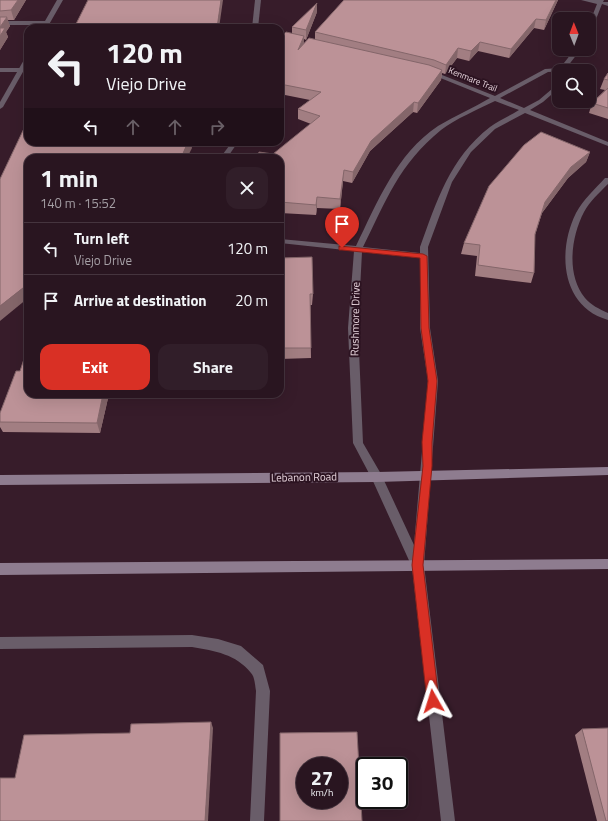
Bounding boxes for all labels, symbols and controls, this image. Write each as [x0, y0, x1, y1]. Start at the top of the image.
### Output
north arrow [552, 12, 596, 56]
map controls [552, 12, 596, 108]
text: 120 m [106, 31, 183, 74]
icon: left [40, 40, 92, 92]
street label: Kenmare Trail [447, 63, 499, 95]
button: search [552, 64, 596, 108]
text: Viejo Drive [106, 70, 186, 97]
icon: left [80, 116, 102, 138]
icon: ahead [122, 116, 144, 138]
icon: ahead [164, 116, 186, 138]
icon: right [206, 116, 228, 138]
text: 1 min [40, 160, 98, 196]
button: close [226, 167, 268, 209]
text: 140 m · 15:52 [40, 193, 116, 213]
pin [325, 207, 359, 248]
icon: arrive [331, 213, 353, 235]
text: Turn left [74, 227, 129, 250]
text: 120 m [227, 237, 268, 260]
icon: left [40, 238, 62, 260]
text: Viejo Drive [74, 250, 132, 270]
street label: Rushmore Drive [346, 281, 364, 356]
text: Arrive at destination [74, 289, 207, 312]
text: 20 m [235, 289, 268, 312]
icon: arrive [40, 290, 62, 312]
button: Exit [40, 344, 150, 390]
button: Share [158, 344, 268, 390]
street label: Lebanon Road [271, 468, 337, 486]
position arrow [412, 680, 454, 722]
speed limit sign: 30 [356, 757, 408, 809]
text: 27 [311, 762, 333, 793]
text: km/h [311, 785, 333, 800]

